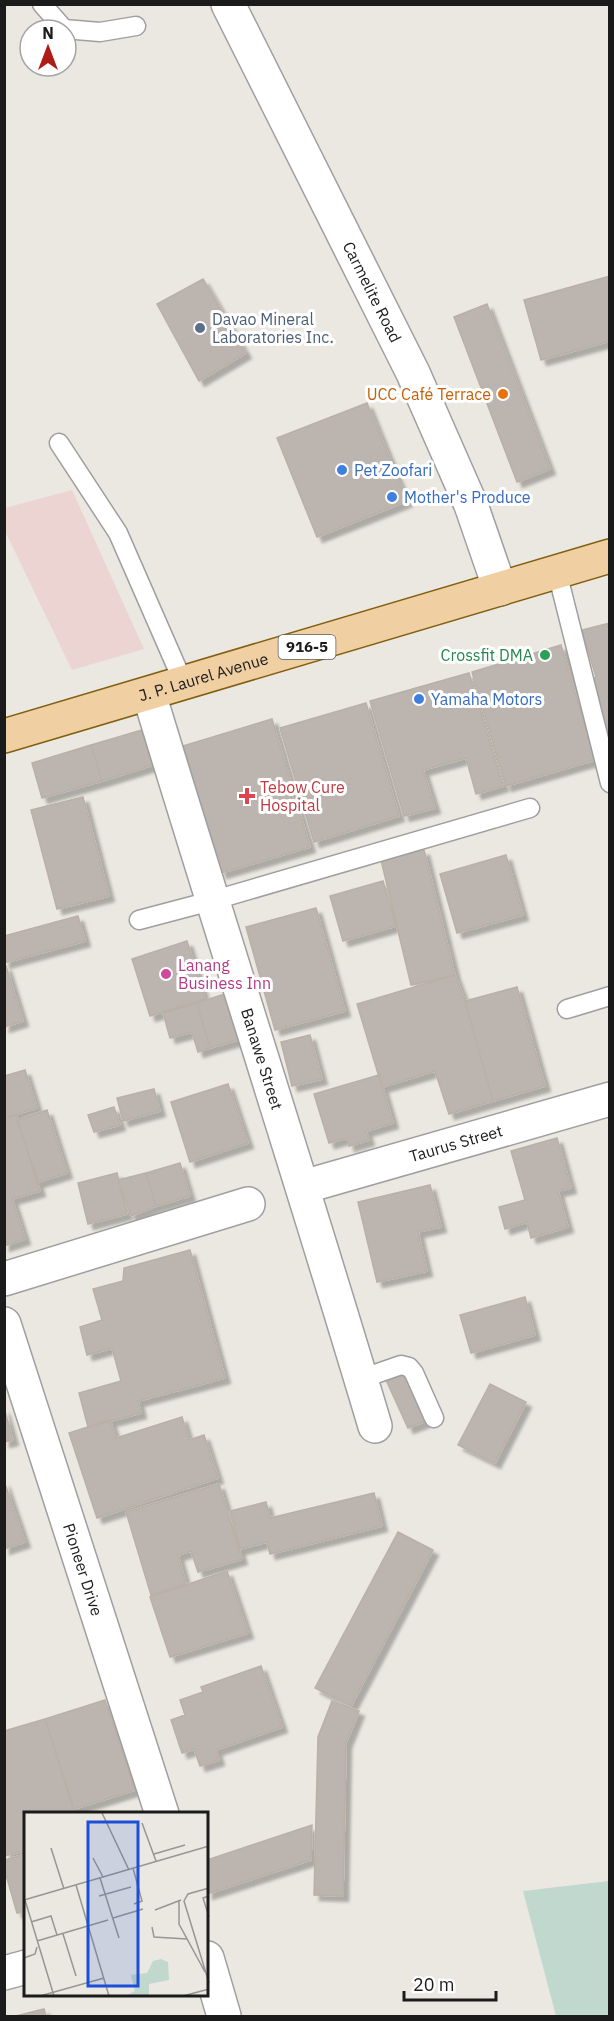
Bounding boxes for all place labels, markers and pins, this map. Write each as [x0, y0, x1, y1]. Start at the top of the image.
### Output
place label: Davao Mineral Laboratories Inc. [212, 309, 334, 347]
marker: Davao Mineral Laboratories Inc. [193, 321, 207, 335]
place label: UCC Café Terrace [367, 384, 491, 404]
marker: UCC Café Terrace [496, 387, 510, 401]
place label: Pet Zoofari [354, 460, 432, 480]
marker: Pet Zoofari [335, 463, 349, 477]
place label: Mother's Produce [404, 487, 531, 507]
marker: Mother's Produce [385, 490, 399, 504]
place label: Crossfit DMA [440, 645, 533, 665]
marker: Crossfit DMA [538, 648, 552, 662]
place label: Yamaha Motors [431, 689, 542, 709]
marker: Yamaha Motors [412, 692, 426, 706]
place label: Tebow Cure Hospital [260, 777, 345, 815]
marker: Tebow Cure Hospital [238, 787, 256, 805]
place label: Lanang Business Inn [178, 955, 271, 993]
marker: Lanang Business Inn [159, 967, 173, 981]

